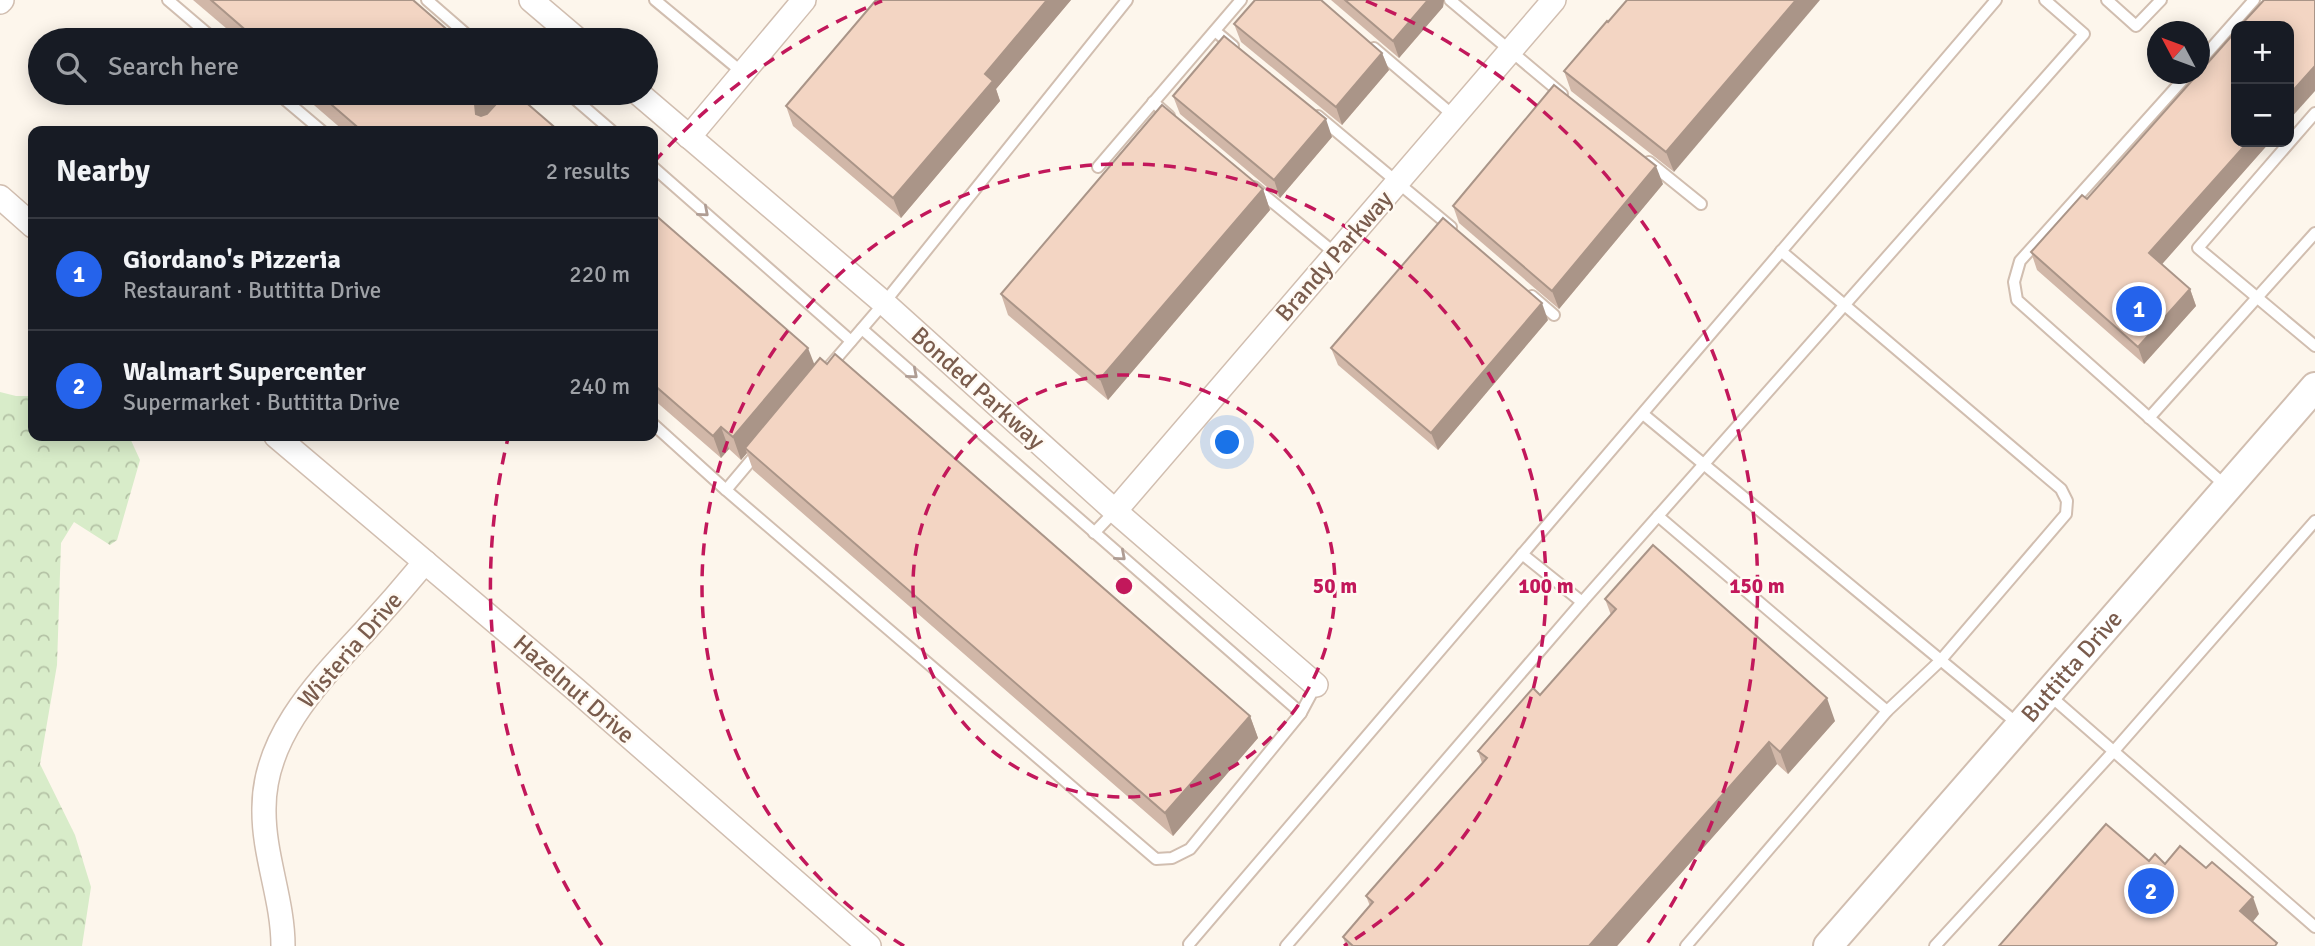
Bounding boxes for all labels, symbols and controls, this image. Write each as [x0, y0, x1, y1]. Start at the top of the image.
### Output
north arrow [2147, 21, 2210, 84]
map controls [2231, 21, 2294, 147]
button: + [2231, 21, 2294, 84]
search box [28, 28, 658, 105]
icon: search [52, 48, 90, 86]
text: Search here [108, 51, 239, 83]
button: − [2231, 84, 2294, 147]
text: Nearby [56, 153, 150, 190]
text: 2 results [546, 157, 630, 186]
street label: Brandy Parkway [1269, 184, 1399, 328]
one-way arrow [696, 204, 709, 216]
text: Giordano's Pizzeria [123, 244, 341, 276]
text: 1 [73, 260, 85, 289]
text: 220 m [569, 260, 630, 289]
text: Restaurant · Buttitta Drive [123, 276, 381, 305]
pin: 1 [2116, 283, 2162, 335]
street label: Bonded Parkway [905, 320, 1051, 456]
text: Walmart Supercenter [123, 356, 366, 388]
one-way arrow [905, 366, 918, 378]
text: 2 [73, 372, 85, 401]
text: 240 m [569, 372, 630, 401]
text: Supermarket · Buttitta Drive [123, 388, 400, 417]
your location [1210, 425, 1244, 459]
one-way arrow [1113, 548, 1126, 560]
text: 50 m [1313, 573, 1357, 599]
text: 100 m [1518, 573, 1574, 599]
text: 150 m [1729, 573, 1785, 599]
centre of rings [1112, 574, 1136, 598]
street label: Wisteria Drive [291, 586, 409, 714]
street label: Buttitta Drive [2015, 604, 2129, 729]
street label: Hazelnut Drive [507, 628, 641, 750]
pin: 2 [2128, 865, 2174, 917]

